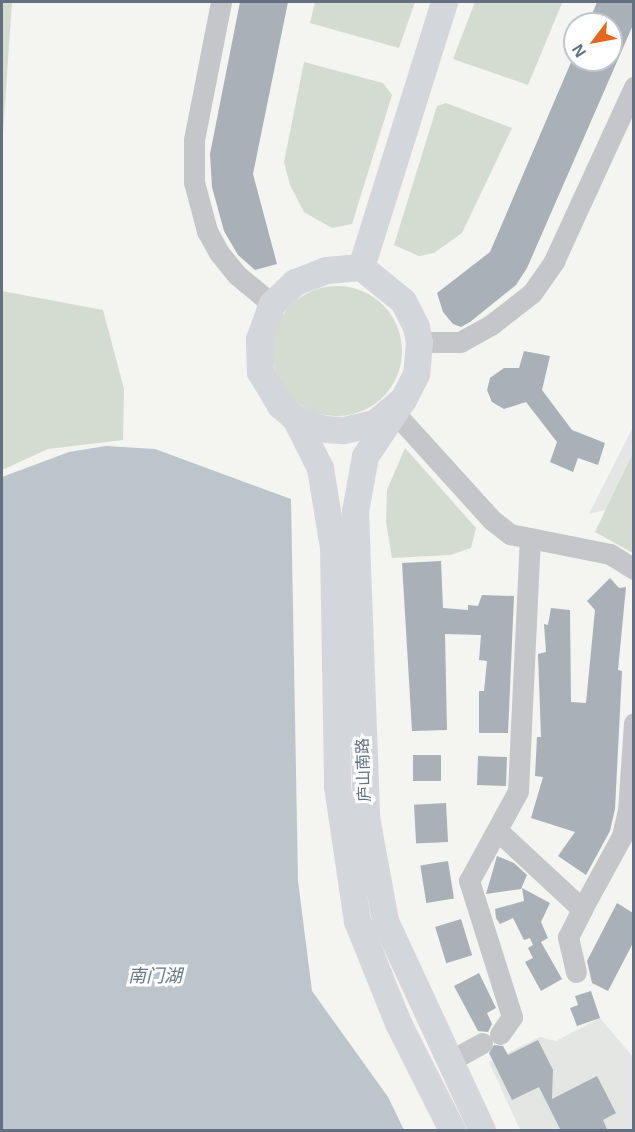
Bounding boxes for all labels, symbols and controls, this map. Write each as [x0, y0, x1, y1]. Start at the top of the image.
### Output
north arrow [563, 12, 623, 72]
text: N [569, 41, 589, 60]
street label: 庐山南路 [353, 738, 375, 802]
water label: 南门湖 [128, 965, 182, 987]

